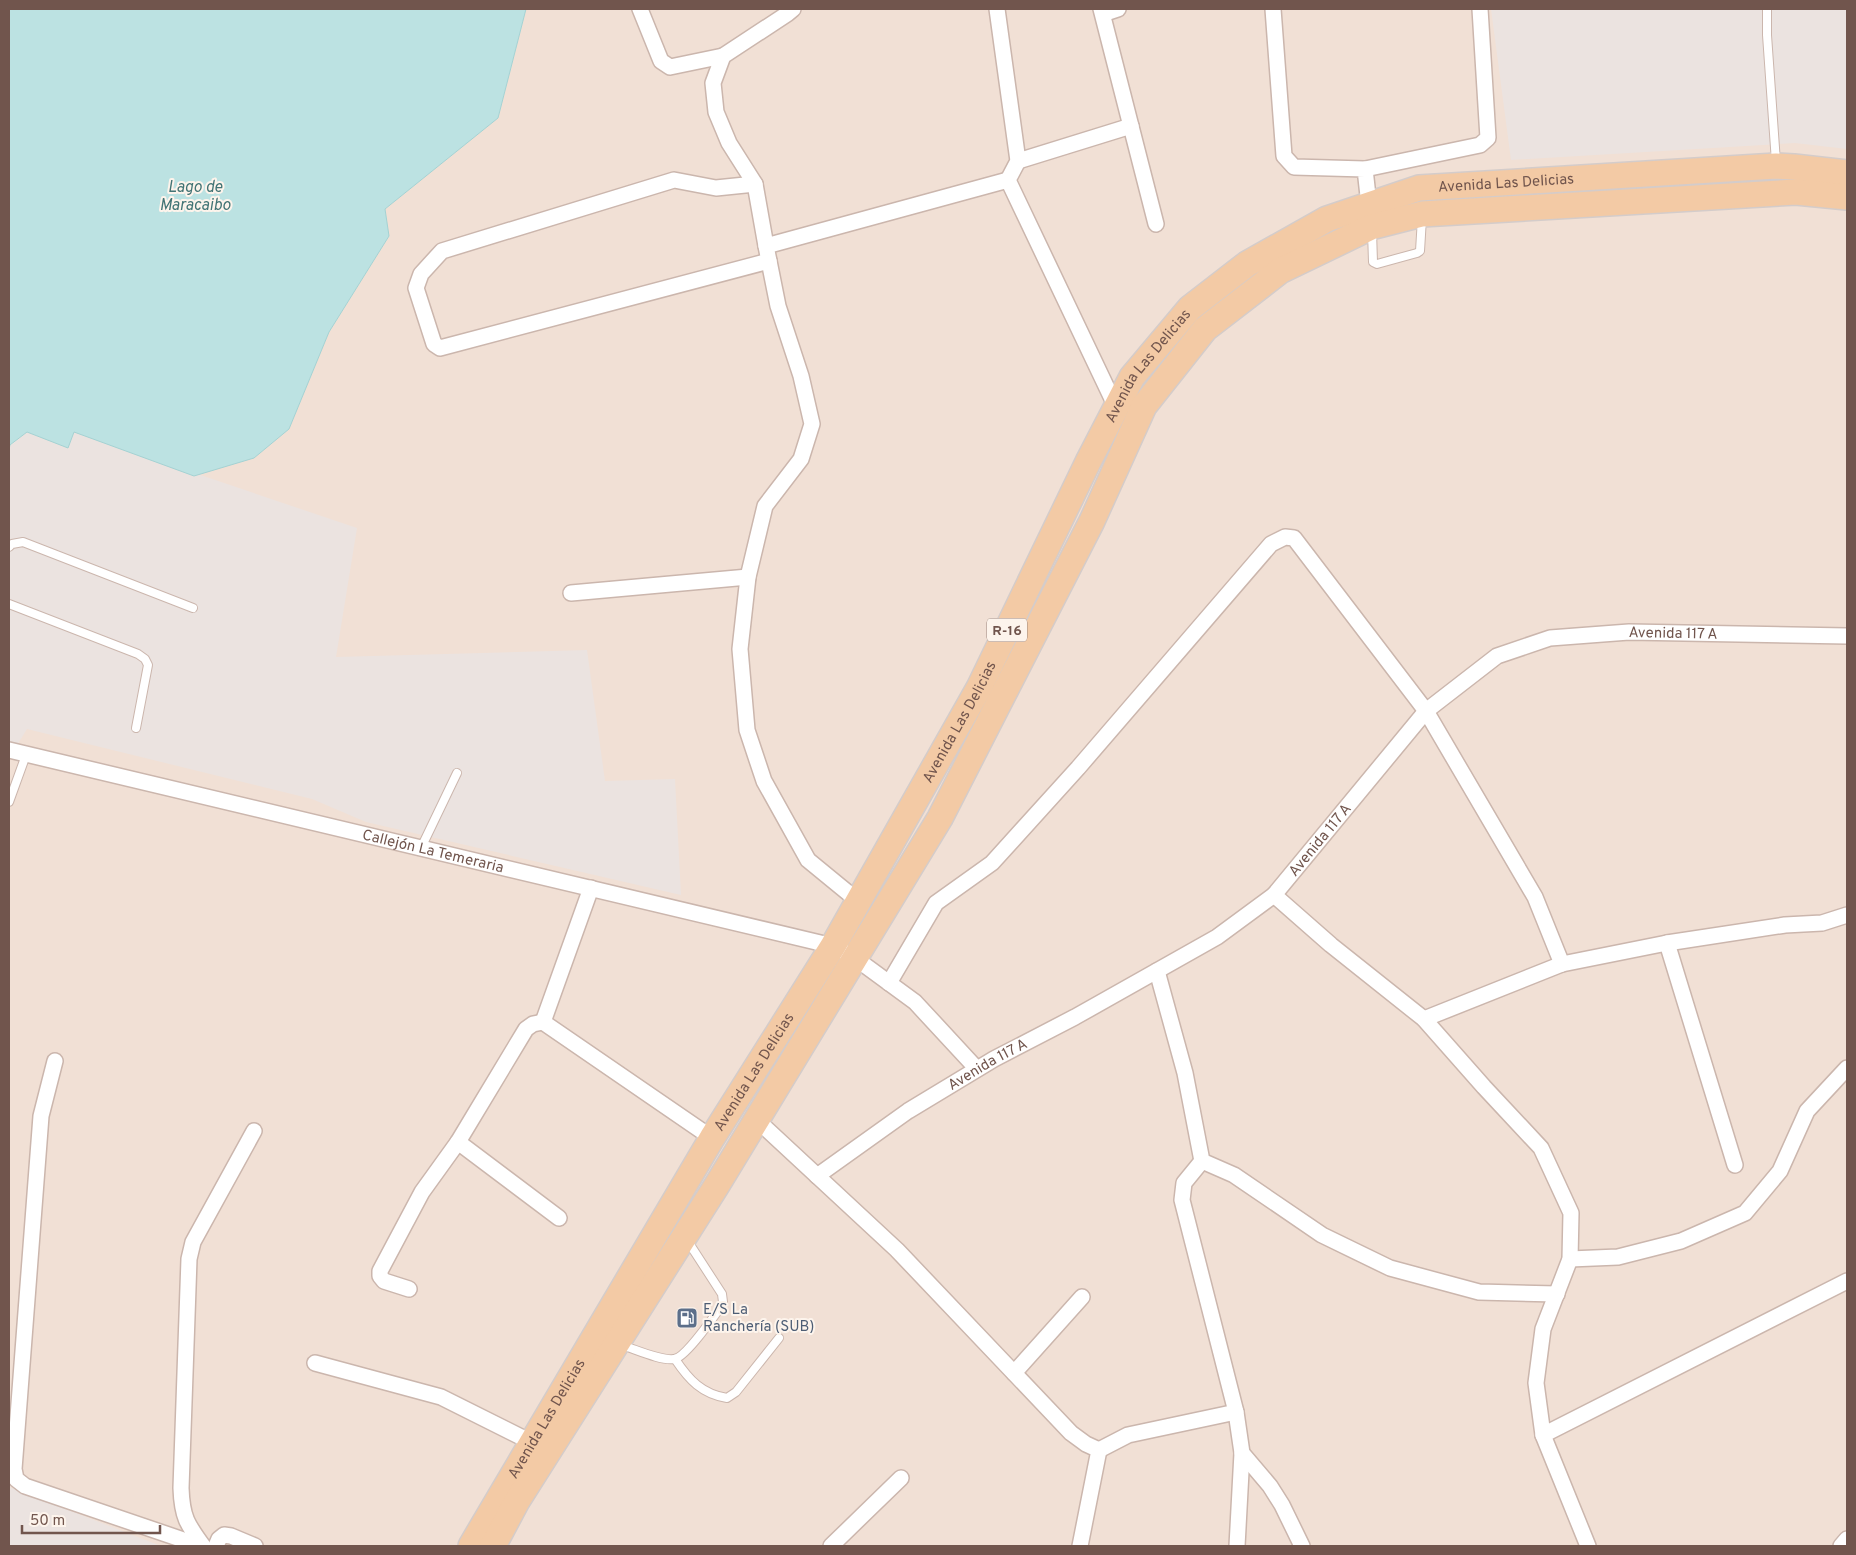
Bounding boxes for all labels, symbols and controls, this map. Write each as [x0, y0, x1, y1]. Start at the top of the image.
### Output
street label: Avenida Las Delicias [1437, 170, 1575, 198]
water label: Lago de Maracaibo [159, 178, 231, 216]
street label: Avenida Las Delicias [1102, 306, 1196, 427]
road number: R-16 [987, 618, 1027, 642]
street label: Avenida 117 A [1628, 624, 1718, 645]
street label: Avenida Las Delicias [919, 658, 1001, 787]
street label: Avenida 117 A [1285, 800, 1356, 881]
street label: Callejón La Temeraria [360, 826, 505, 878]
street label: Avenida Las Delicias [711, 1010, 799, 1135]
street label: Avenida 117 A [945, 1035, 1031, 1096]
place label: E/S La Ranchería (SUB) [703, 1301, 814, 1337]
fuel station icon: E/S La Ranchería (SUB) [675, 1306, 699, 1330]
street label: Avenida Las Delicias [505, 1356, 590, 1483]
scale bar [22, 1502, 160, 1534]
text: 50 m [30, 1512, 65, 1531]

